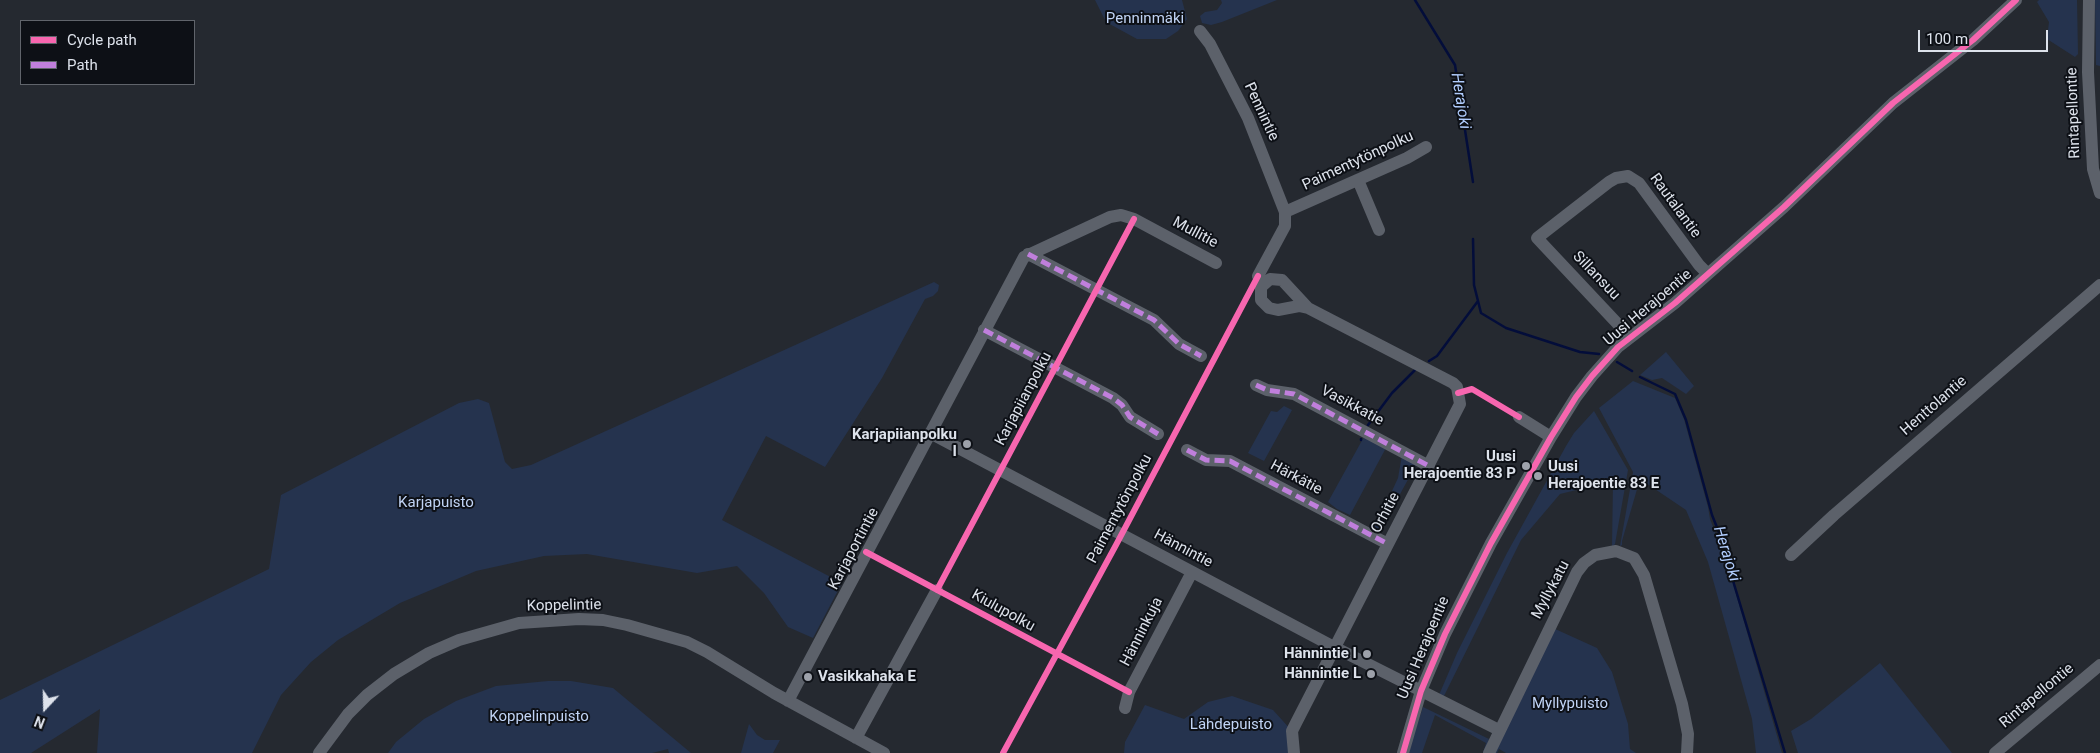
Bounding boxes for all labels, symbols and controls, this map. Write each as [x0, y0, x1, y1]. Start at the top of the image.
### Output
park label: Penninmäki [1106, 10, 1184, 28]
legend [20, 20, 195, 85]
scale bar [1920, 20, 2050, 52]
text: 100 m [1926, 30, 1968, 48]
text: Cycle path [67, 31, 137, 49]
text: Path [67, 56, 98, 74]
street label: Rintapellontie [2063, 67, 2085, 159]
water label: Herajoki [1446, 71, 1474, 131]
street label: Pennintie [1240, 80, 1282, 144]
street label: Paimentytönpolku [1300, 127, 1416, 195]
street label: Rautalantie [1646, 170, 1704, 242]
street label: Mullitie [1169, 214, 1221, 252]
street label: Sillansuu [1568, 248, 1624, 304]
street label: Uusi Herajoentie [1600, 266, 1696, 350]
street label: Karjapiianpolku [992, 349, 1056, 449]
street label: Henttolantie [1897, 372, 1971, 440]
street label: Vasikkatie [1317, 382, 1387, 430]
place label: Karjapiianpolku I [852, 426, 957, 461]
marker: Karjapiianpolku I [961, 438, 973, 450]
place label: Uusi Herajoentie 83 P [1404, 448, 1516, 483]
street label: Paimentytönpolku [1084, 451, 1156, 567]
street label: Härkätie [1267, 457, 1325, 499]
place label: Uusi Herajoentie 83 E [1548, 458, 1659, 493]
marker: Uusi Herajoentie 83 P [1520, 460, 1532, 472]
marker: Uusi Herajoentie 83 E [1532, 470, 1544, 482]
street label: Orhitie [1368, 489, 1404, 537]
park label: Karjapuisto [398, 494, 474, 512]
street label: Karjaportintie [825, 505, 883, 593]
water label: Herajoki [1709, 524, 1743, 584]
street label: Hännintie [1151, 526, 1215, 572]
street label: Myllykatu [1528, 558, 1574, 622]
street label: Kiulupolku [968, 586, 1038, 636]
street label: Uusi Herajoentie [1394, 594, 1454, 702]
street label: Hänninkuja [1117, 595, 1167, 669]
street label: Koppelintie [527, 596, 601, 616]
place label: Hännintie I [1284, 645, 1357, 663]
marker: Hännintie I [1361, 648, 1373, 660]
street label: Rintapellontie [1996, 660, 2078, 732]
place label: Hännintie L [1284, 665, 1361, 683]
place label: Vasikkahaka E [818, 668, 916, 686]
marker: Hännintie L [1365, 668, 1377, 680]
marker: Vasikkahaka E [802, 671, 814, 683]
north arrow [20, 683, 70, 733]
park label: Myllypuisto [1532, 695, 1608, 713]
park label: Koppelinpuisto [489, 708, 589, 726]
text: N [32, 713, 47, 731]
park label: Lähdepuisto [1190, 716, 1272, 734]

